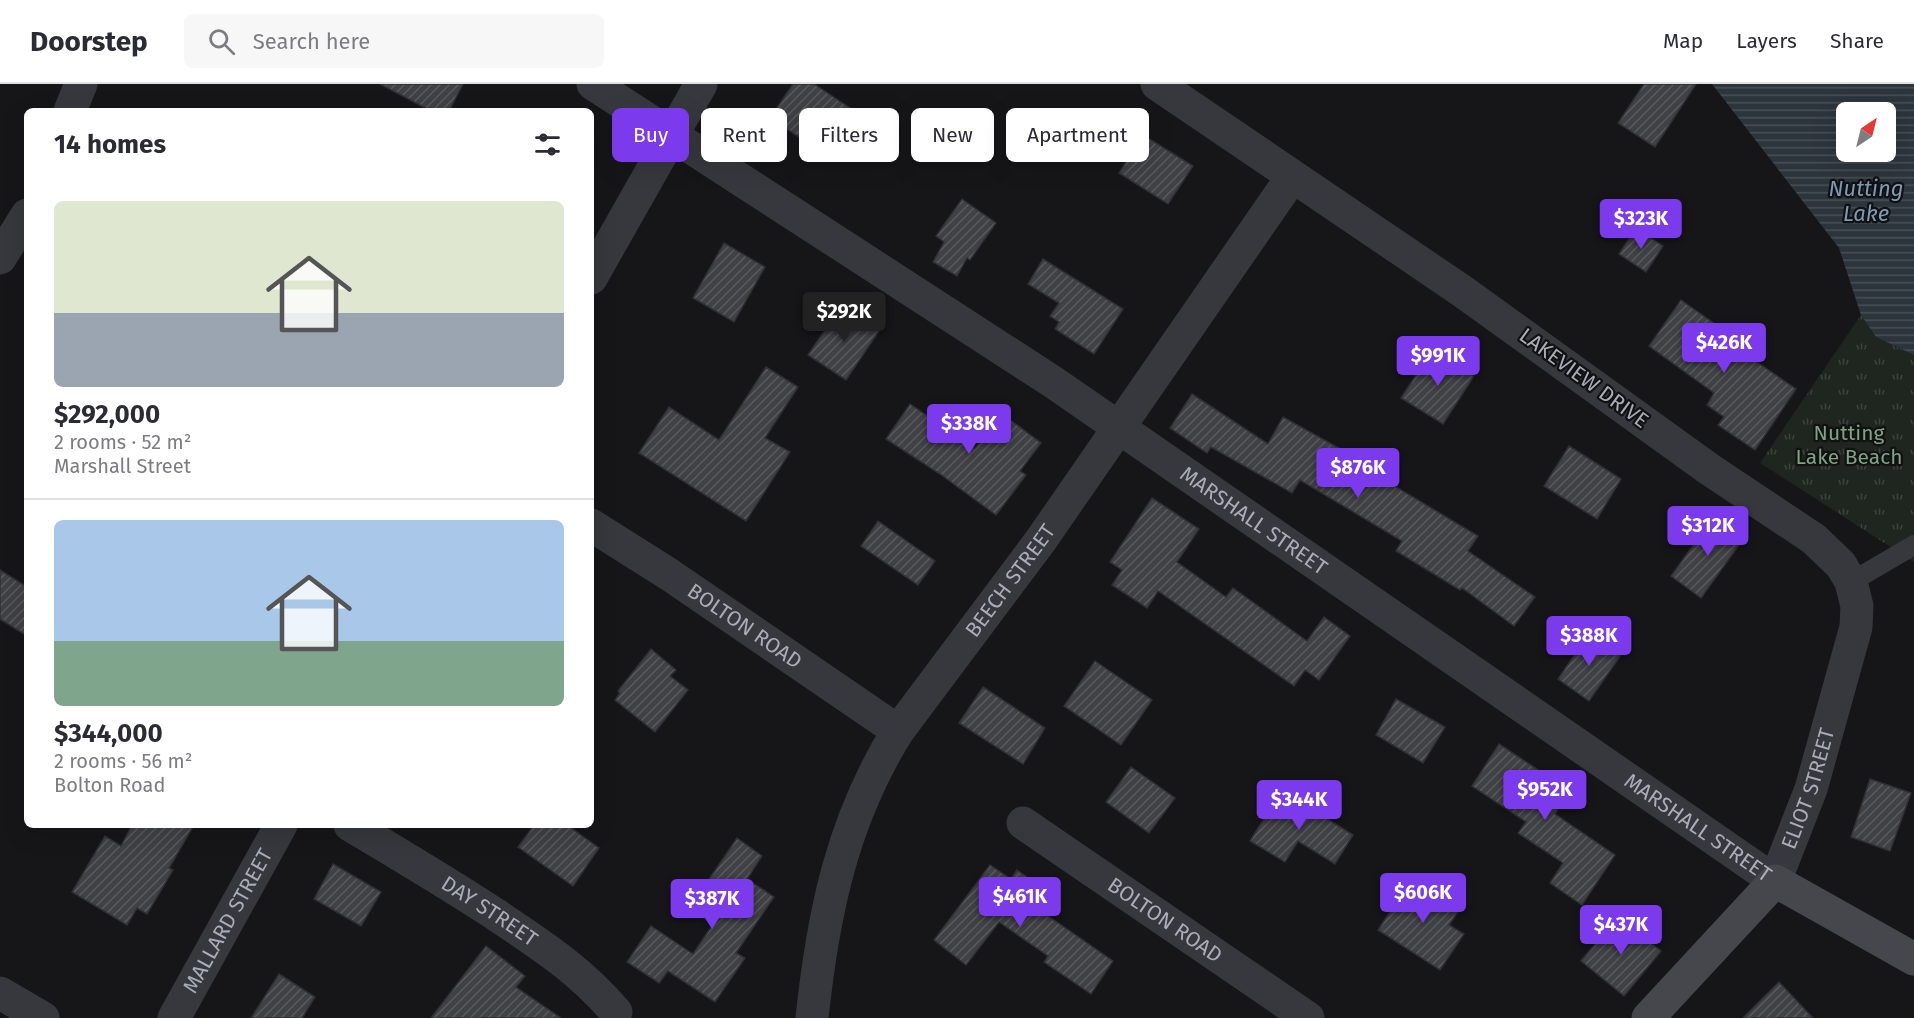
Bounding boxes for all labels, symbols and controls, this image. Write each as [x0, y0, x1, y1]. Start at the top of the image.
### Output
search box [184, 14, 604, 68]
text: Doorstep [30, 25, 148, 58]
icon: search [205, 25, 238, 58]
text: Search here [253, 28, 370, 55]
text: Map [1663, 28, 1703, 54]
text: Layers [1736, 28, 1797, 54]
text: Share [1830, 28, 1884, 54]
north arrow [1836, 102, 1896, 162]
map controls [1836, 102, 1896, 162]
chip: Buy [612, 108, 689, 162]
chip: Rent [701, 108, 787, 162]
chip: Filters [799, 108, 899, 162]
chip: New [911, 108, 994, 162]
chip: Apartment [1006, 108, 1149, 162]
icon: filters [531, 128, 564, 161]
text: 14 homes [54, 129, 166, 160]
water label: Nutting Lake [1829, 175, 1903, 227]
pin: $323K [1599, 199, 1683, 250]
text: $323K [1614, 206, 1668, 230]
icon: home [255, 240, 363, 348]
pin: $292K [802, 292, 886, 343]
text: $292K [817, 299, 871, 323]
street label: LAKEVIEW DRIVE [1514, 322, 1654, 434]
pin: $426K [1682, 323, 1766, 374]
text: $426K [1696, 330, 1752, 354]
pin: $991K [1396, 336, 1480, 387]
text: $991K [1411, 343, 1465, 367]
text: $292,000 [54, 399, 160, 430]
pin: $338K [927, 404, 1011, 455]
text: $338K [941, 411, 997, 435]
park label: Nutting Lake Beach [1795, 420, 1903, 470]
text: 2 rooms · 52 m² [54, 430, 192, 454]
pin: $876K [1316, 448, 1400, 499]
text: Marshall Street [54, 454, 191, 478]
text: $876K [1330, 455, 1386, 479]
street label: MARSHALL STREET [1175, 461, 1332, 581]
pin: $312K [1666, 506, 1750, 557]
text: $312K [1681, 513, 1735, 537]
street label: BEECH STREET [960, 519, 1061, 642]
icon: home [255, 559, 363, 667]
street label: BOLTON ROAD [682, 578, 807, 674]
pin: $388K [1547, 616, 1631, 667]
text: $388K [1560, 623, 1618, 647]
text: $344,000 [54, 718, 163, 749]
street label: ELIOT STREET [1776, 725, 1840, 853]
text: 2 rooms · 56 m² [54, 749, 193, 773]
street label: MARSHALL STREET [1619, 768, 1777, 888]
pin: $952K [1503, 770, 1587, 821]
text: Bolton Road [54, 773, 165, 797]
text: $952K [1517, 777, 1573, 801]
pin: $344K [1257, 780, 1341, 831]
text: $344K [1271, 787, 1327, 811]
street label: MALLARD STREET [177, 844, 278, 998]
street label: DAY STREET [437, 870, 543, 952]
street label: BOLTON ROAD [1103, 872, 1227, 968]
pin: $606K [1381, 873, 1465, 924]
pin: $461K [978, 877, 1062, 928]
pin: $387K [670, 879, 754, 930]
text: $606K [1394, 880, 1452, 904]
text: $461K [993, 884, 1047, 908]
text: $387K [685, 886, 739, 910]
pin: $437K [1579, 905, 1663, 956]
text: $437K [1594, 912, 1648, 936]

